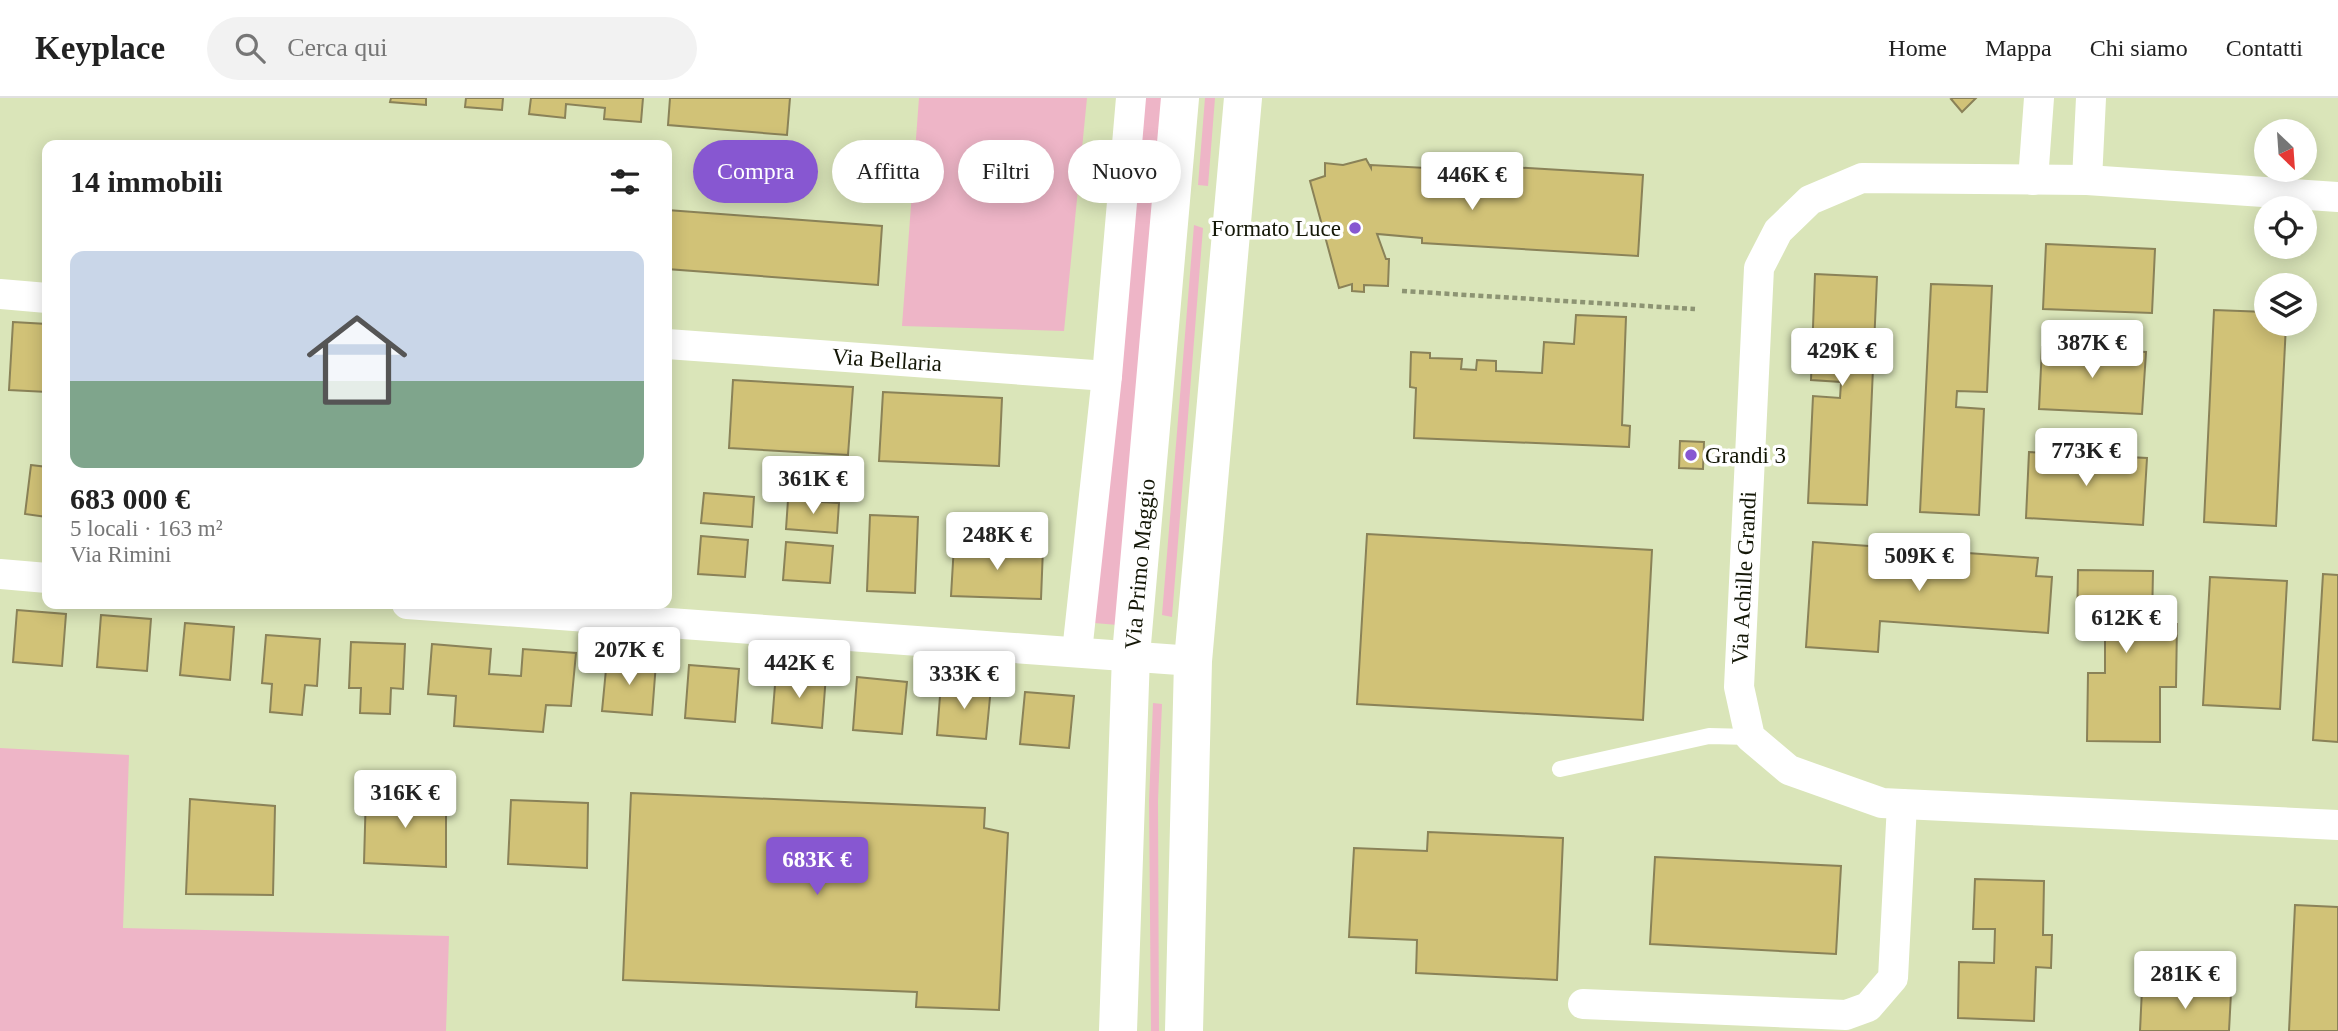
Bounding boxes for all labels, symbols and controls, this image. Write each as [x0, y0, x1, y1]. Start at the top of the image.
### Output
search box [207, 17, 697, 80]
icon: search [231, 29, 269, 67]
text: Keyplace [35, 30, 165, 66]
text: Cerca qui [287, 33, 387, 62]
text: Home [1888, 35, 1947, 61]
text: Mappa [1985, 35, 2052, 61]
text: Chi siamo [2090, 35, 2188, 61]
text: Contatti [2226, 35, 2303, 61]
north arrow [2254, 119, 2317, 182]
map controls [2254, 119, 2317, 336]
chip: Compra [693, 140, 818, 203]
chip: Affitta [832, 140, 944, 203]
chip: Filtri [958, 140, 1054, 203]
chip: Nuovo [1068, 140, 1181, 203]
pin: 446K € [1415, 152, 1529, 212]
text: 446K € [1437, 162, 1507, 187]
icon: filters [606, 163, 644, 201]
text: 14 immobili [70, 165, 223, 198]
button: locate [2254, 196, 2317, 259]
place label: Formato Luce [1211, 216, 1341, 241]
marker: Formato Luce [1347, 220, 1363, 236]
button: layers [2254, 273, 2317, 336]
icon: home [294, 297, 420, 423]
pin: 387K € [2035, 320, 2149, 380]
pin: 429K € [1785, 328, 1899, 388]
text: 387K € [2057, 330, 2127, 355]
text: 429K € [1807, 338, 1877, 363]
street label: Via Bellaria [831, 344, 943, 376]
pin: 773K € [2029, 428, 2143, 488]
text: 773K € [2051, 438, 2121, 463]
place label: Grandi 3 [1705, 443, 1786, 468]
marker: Grandi 3 [1683, 447, 1699, 463]
pin: 361K € [756, 456, 870, 516]
text: 361K € [778, 466, 848, 491]
street label: Via Primo Maggio [1120, 478, 1160, 650]
text: 683 000 € [70, 482, 190, 515]
street label: Via Achille Grandi [1727, 491, 1761, 665]
pin: 248K € [940, 512, 1054, 572]
text: 5 locali · 163 m² [70, 516, 223, 541]
text: 248K € [962, 522, 1032, 547]
pin: 509K € [1862, 533, 1976, 593]
text: Via Rimini [70, 542, 171, 567]
text: 509K € [1884, 543, 1954, 568]
pin: 612K € [2069, 596, 2183, 655]
text: 612K € [2091, 605, 2161, 630]
pin: 207K € [572, 628, 686, 687]
text: 207K € [594, 637, 664, 662]
pin: 442K € [742, 640, 856, 700]
text: 442K € [764, 650, 834, 675]
pin: 333K € [907, 652, 1021, 711]
text: 333K € [929, 661, 999, 686]
pin: 316K € [348, 770, 462, 830]
text: 316K € [370, 780, 440, 805]
pin: 683K € [760, 838, 874, 897]
text: 683K € [782, 847, 852, 872]
pin: 281K € [2128, 951, 2242, 1011]
text: 281K € [2150, 961, 2220, 986]

